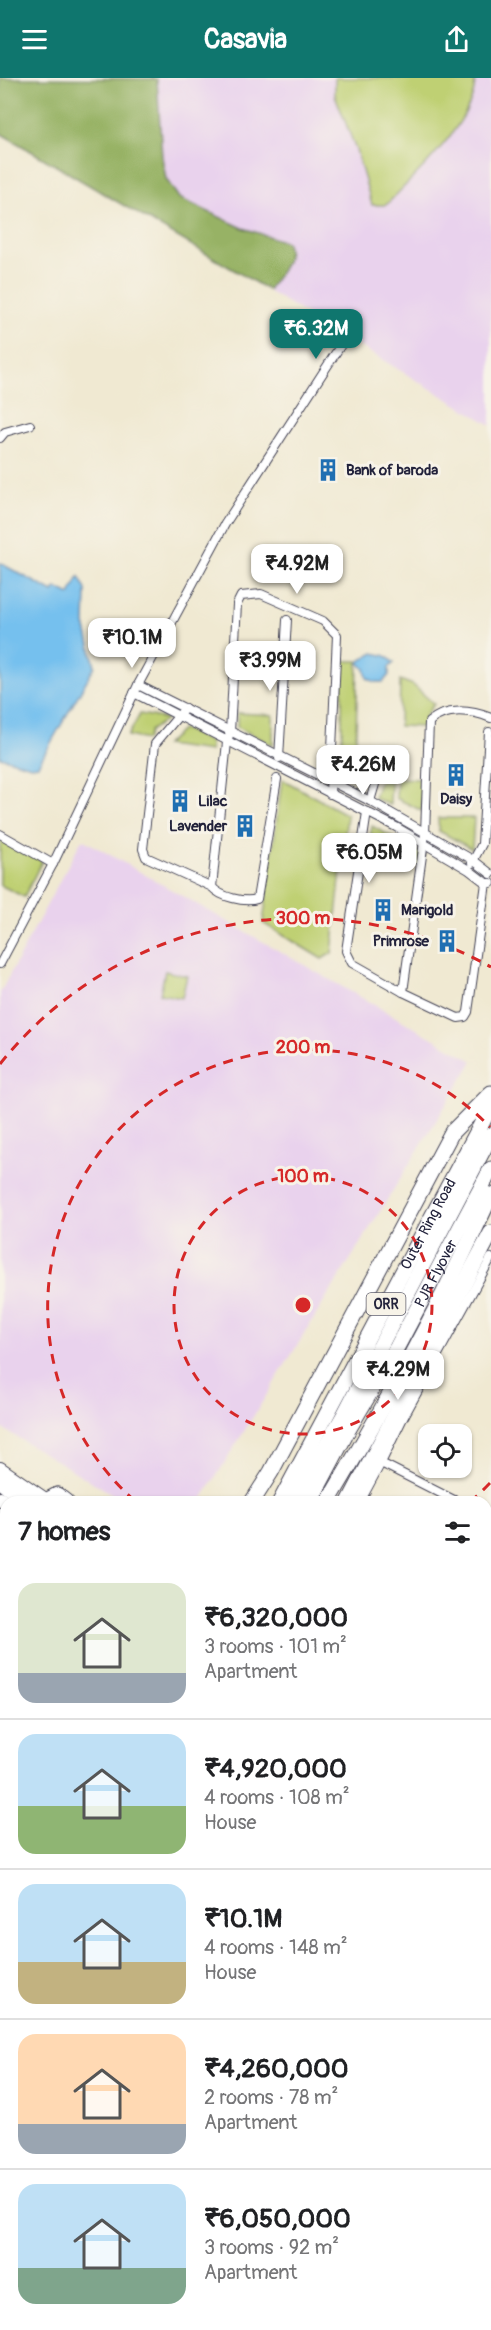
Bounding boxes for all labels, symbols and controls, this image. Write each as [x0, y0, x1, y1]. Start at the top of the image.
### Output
icon: menu [18, 23, 51, 56]
text: Casavia [204, 23, 287, 56]
icon: share [440, 23, 473, 56]
pin: ₹6.32M [267, 309, 365, 360]
text: ₹6.32M [284, 316, 348, 341]
building icon: Bank of baroda [315, 457, 341, 483]
place label: Bank of baroda [346, 461, 438, 480]
pin: ₹4.92M [248, 544, 346, 595]
text: ₹4.92M [265, 551, 329, 576]
pin: ₹10.1M [83, 618, 181, 669]
text: ₹10.1M [102, 625, 162, 650]
pin: ₹3.99M [221, 641, 319, 692]
text: ₹3.99M [239, 648, 301, 673]
pin: ₹4.26M [314, 745, 412, 796]
text: ₹4.26M [330, 752, 396, 777]
building icon: Daisy [443, 762, 469, 788]
building icon: Lilac [167, 788, 193, 814]
place label: Daisy [440, 790, 473, 809]
place label: Lilac [198, 792, 228, 811]
building icon: Lavender [232, 813, 258, 839]
place label: Lavender [169, 817, 228, 836]
pin: ₹6.05M [320, 833, 418, 884]
text: ₹6.05M [336, 840, 402, 865]
building icon: Marigold [370, 897, 396, 923]
place label: Marigold [401, 901, 453, 920]
text: 300 m [276, 907, 330, 930]
building icon: Primrose [434, 928, 460, 954]
place label: Primrose [373, 932, 430, 951]
text: 200 m [276, 1036, 330, 1059]
text: 100 m [277, 1165, 329, 1188]
street label: Outer Ring Road [396, 1175, 460, 1273]
street label: PJR Flyover [410, 1236, 462, 1311]
road number: ORR [366, 1293, 406, 1315]
centre of rings [293, 1295, 313, 1315]
pin: ₹4.29M [349, 1350, 447, 1401]
text: ₹4.29M [366, 1357, 430, 1382]
map controls [418, 1424, 472, 1478]
button: locate [418, 1424, 472, 1478]
text: 7 homes [18, 1516, 110, 1548]
icon: filters [441, 1516, 474, 1549]
text: ₹6,320,000 [204, 1602, 348, 1634]
icon: home [66, 1607, 138, 1679]
text: 3 rooms · 101 m² [204, 1634, 347, 1659]
text: Apartment [204, 1659, 297, 1684]
text: ₹4,920,000 [204, 1753, 347, 1785]
icon: home [66, 1758, 138, 1830]
text: 4 rooms · 108 m² [204, 1785, 350, 1810]
text: House [204, 1810, 256, 1835]
text: ₹10.1M [204, 1903, 282, 1935]
icon: home [66, 1908, 138, 1980]
text: 4 rooms · 148 m² [204, 1935, 348, 1960]
text: House [204, 1960, 256, 1985]
text: ₹4,260,000 [204, 2053, 349, 2085]
icon: home [66, 2058, 138, 2130]
text: 2 rooms · 78 m² [204, 2085, 338, 2110]
text: Apartment [204, 2110, 297, 2135]
text: ₹6,050,000 [204, 2203, 351, 2235]
icon: home [66, 2208, 138, 2280]
text: 3 rooms · 92 m² [204, 2235, 339, 2260]
text: Apartment [204, 2260, 297, 2285]

